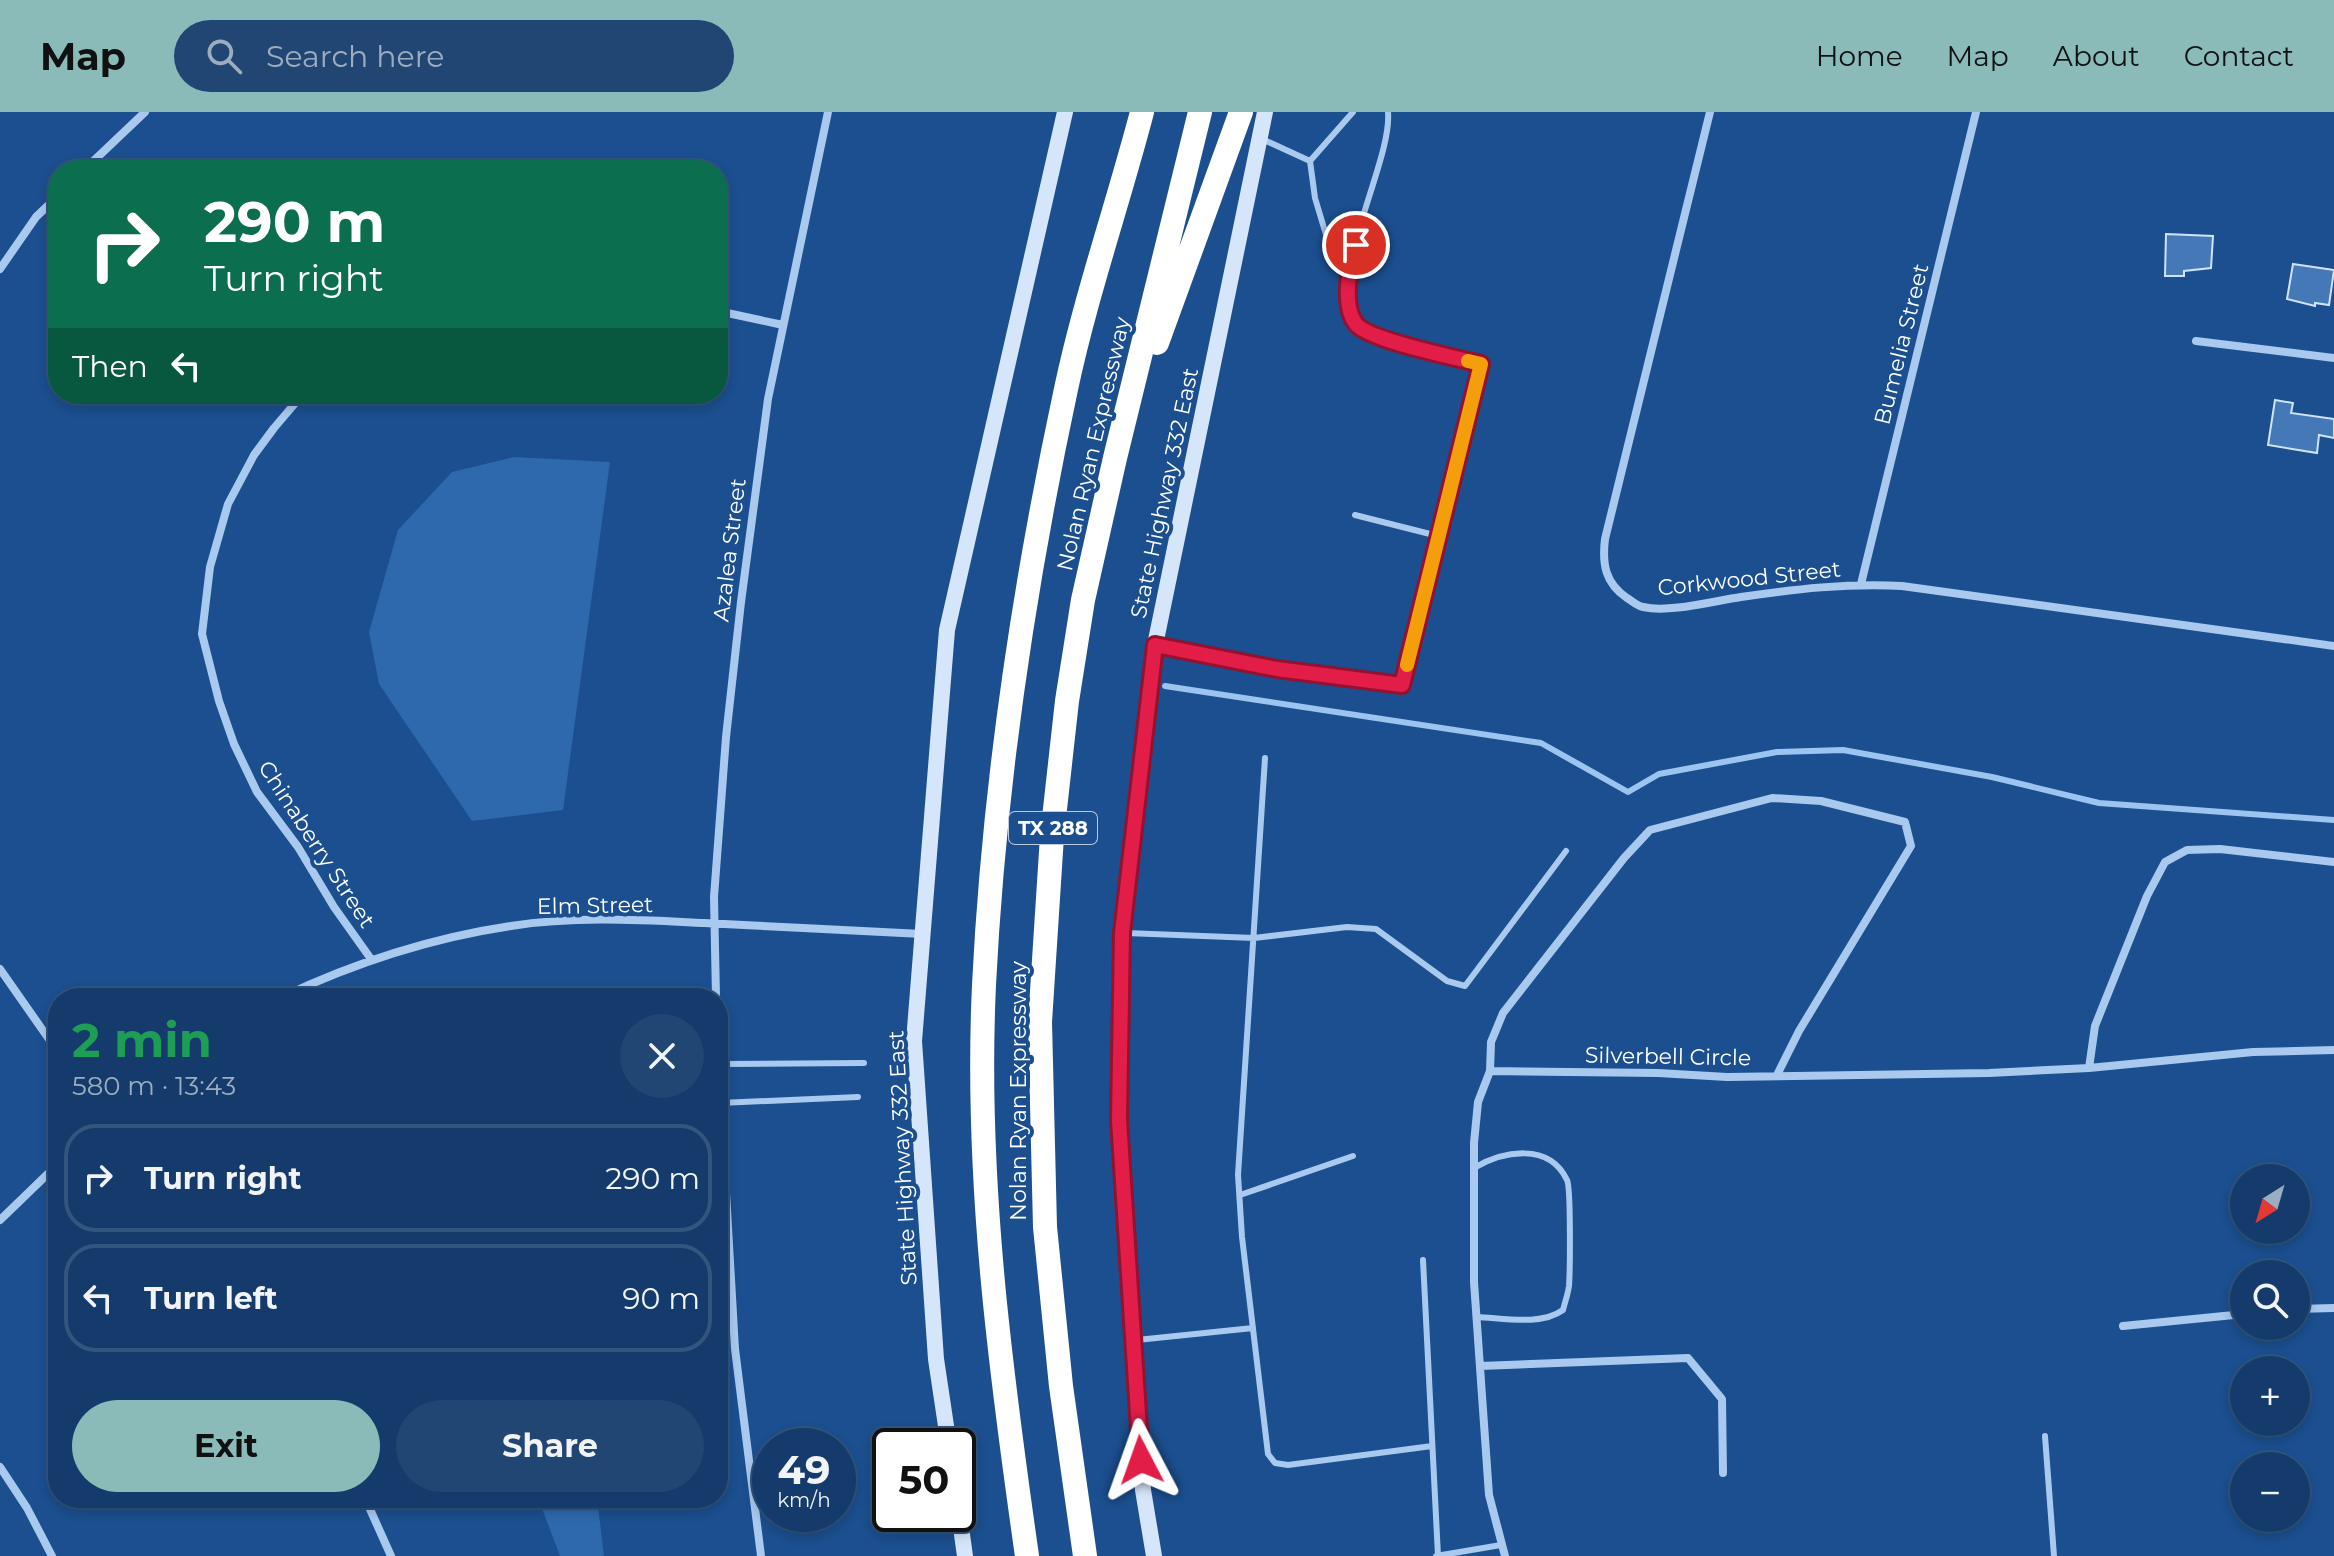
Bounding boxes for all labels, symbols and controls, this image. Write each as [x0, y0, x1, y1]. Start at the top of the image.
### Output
search box [174, 20, 734, 92]
text: Map [40, 33, 126, 80]
icon: search [202, 34, 246, 78]
text: Search here [266, 38, 444, 75]
text: Home [1816, 39, 1903, 73]
text: Map [1947, 39, 2009, 73]
text: About [2053, 39, 2140, 73]
text: Contact [2184, 39, 2294, 73]
text: 290 m [204, 188, 385, 256]
icon: right [72, 192, 176, 296]
pin [1322, 211, 1390, 279]
icon: arrive [1334, 223, 1378, 267]
text: Turn right [204, 256, 384, 300]
street label: Bumelia Street [1868, 261, 1935, 427]
street label: Nolan Ryan Expressway [1051, 314, 1136, 574]
icon: left [164, 344, 208, 388]
text: Then [72, 348, 148, 385]
street label: State Highway 332 East [1125, 365, 1204, 621]
street label: Azalea Street [707, 477, 752, 623]
street label: Corkwood Street [1656, 555, 1842, 602]
street label: Chinaberry Street [252, 756, 381, 933]
road number: TX 288 [1009, 812, 1097, 844]
street label: Elm Street [537, 891, 653, 920]
street label: Nolan Ryan Expressway [1005, 961, 1032, 1221]
text: 2 min [72, 1011, 212, 1069]
button: close [620, 1014, 704, 1098]
street label: State Highway 332 East [882, 1030, 923, 1286]
street label: Silverbell Circle [1585, 1042, 1751, 1071]
text: 580 m · 13:43 [72, 1070, 236, 1102]
icon: right [76, 1156, 120, 1200]
text: Turn right [144, 1160, 301, 1197]
text: 290 m [605, 1160, 700, 1197]
north arrow [2230, 1164, 2310, 1244]
map controls [2230, 1164, 2310, 1532]
button: search [2230, 1260, 2310, 1340]
icon: left [76, 1276, 120, 1320]
text: Turn left [144, 1280, 277, 1317]
text: 90 m [622, 1280, 700, 1317]
button: + [2230, 1356, 2310, 1436]
button: Exit [72, 1400, 380, 1492]
button: Share [396, 1400, 704, 1492]
position arrow [1099, 1418, 1183, 1502]
speed limit sign: 50 [872, 1428, 976, 1532]
text: 49 [778, 1445, 830, 1494]
button: − [2230, 1452, 2310, 1532]
text: km/h [777, 1488, 831, 1512]

